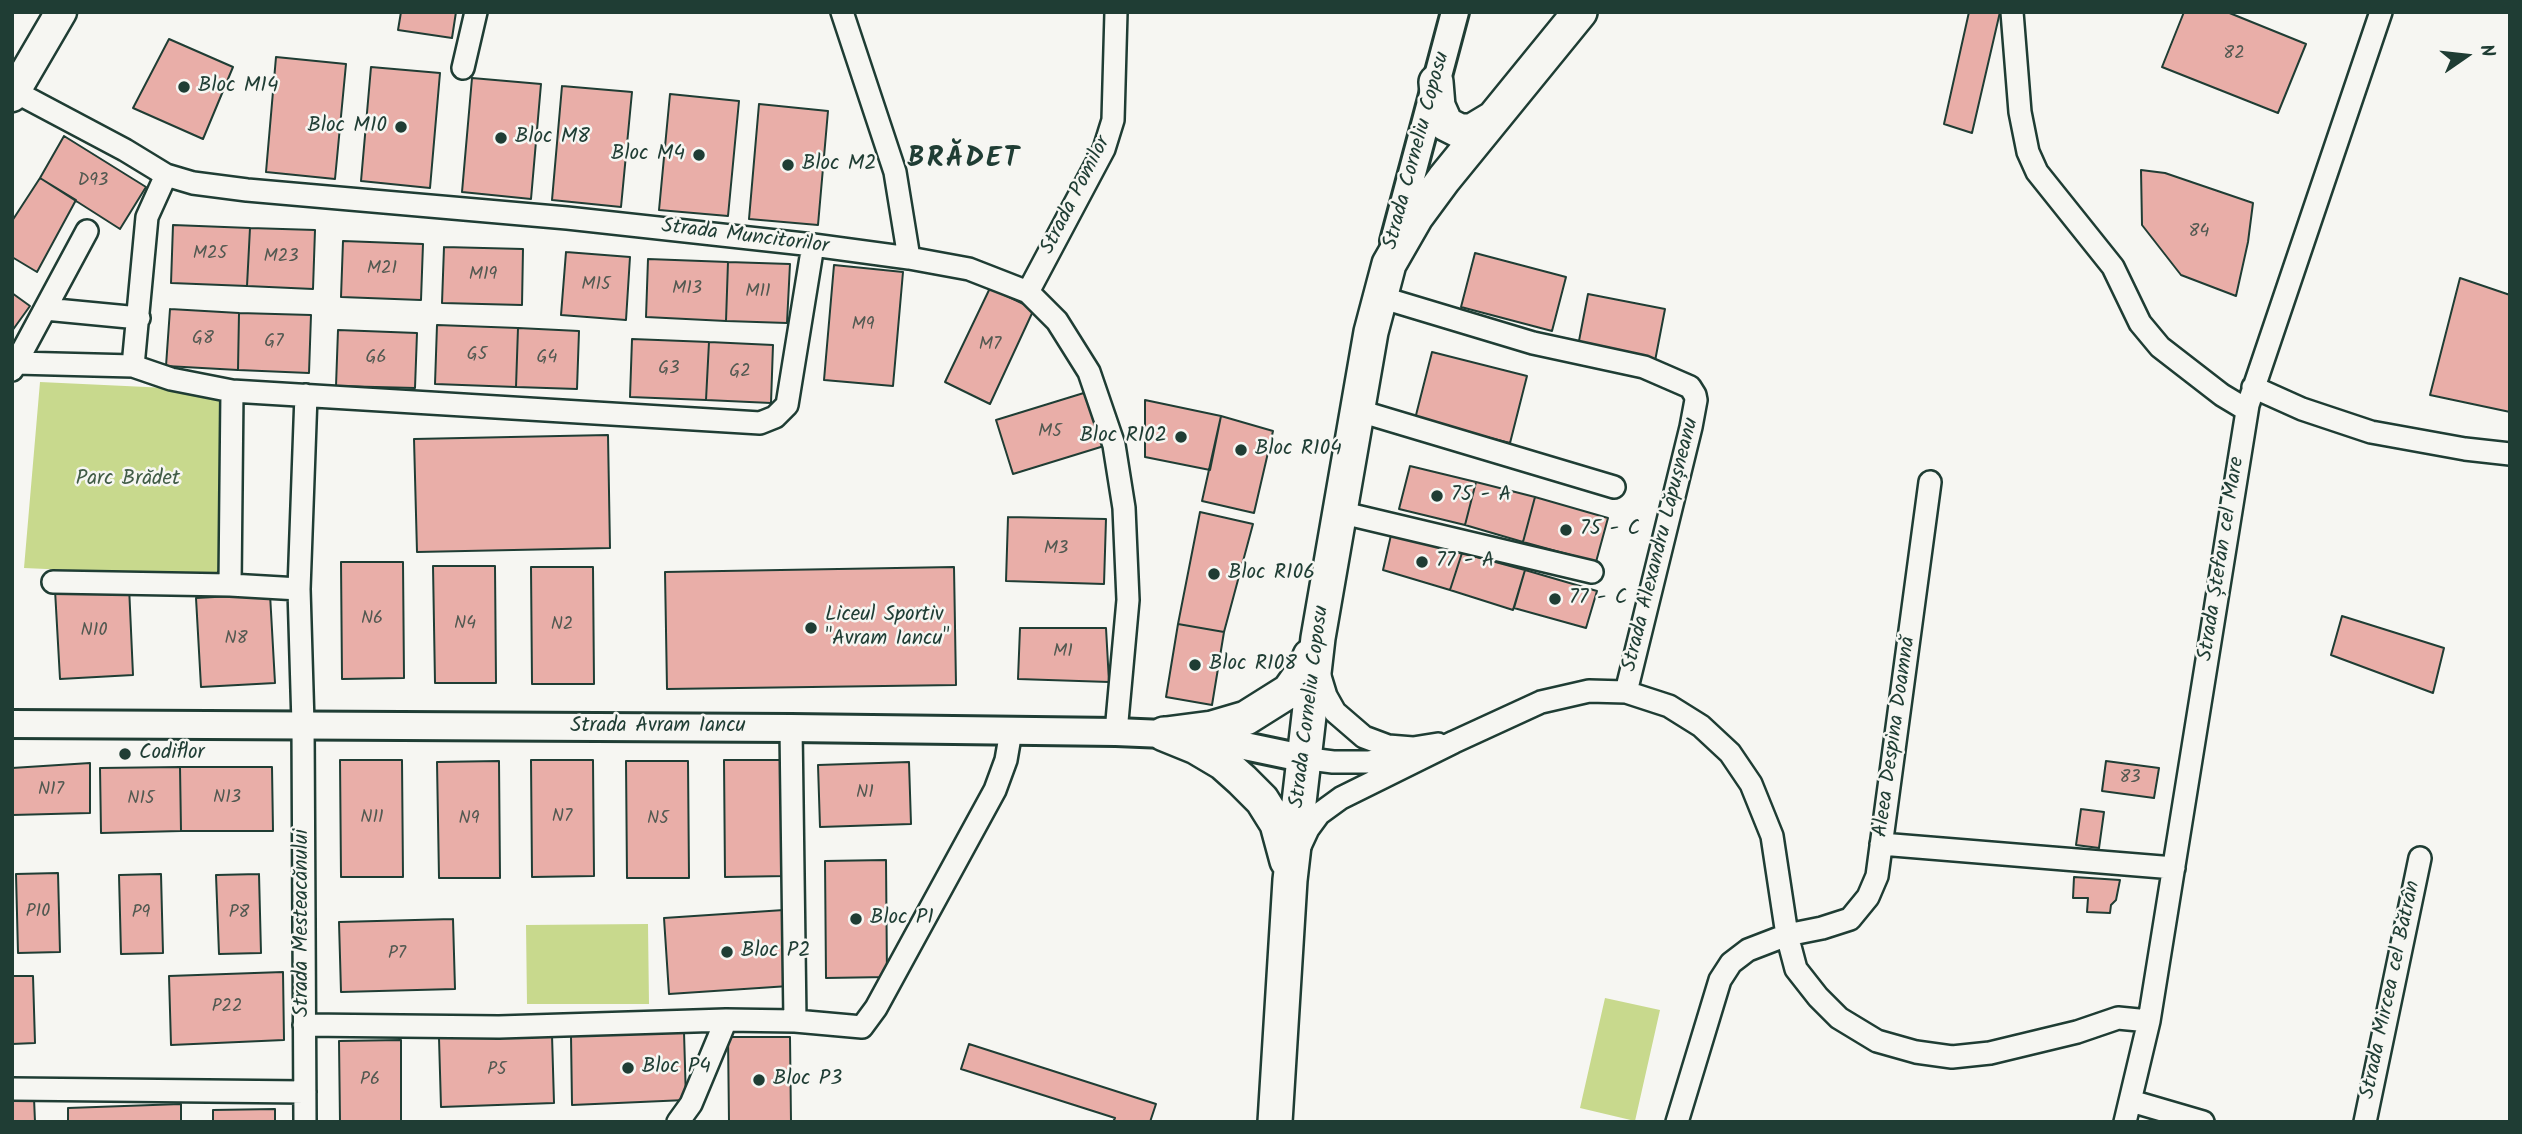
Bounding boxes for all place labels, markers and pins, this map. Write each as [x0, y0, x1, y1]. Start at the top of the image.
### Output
place label: Bloc M14 [198, 74, 279, 100]
marker: Bloc M14 [176, 79, 192, 95]
place label: Bloc M10 [308, 114, 387, 140]
marker: Bloc M10 [393, 119, 409, 135]
place label: Bloc M8 [515, 125, 590, 151]
marker: Bloc M8 [493, 130, 509, 146]
place label: Bloc M4 [611, 142, 685, 168]
marker: Bloc M4 [691, 147, 707, 163]
place label: Bloc M2 [802, 152, 877, 178]
marker: Bloc M2 [780, 157, 796, 173]
place label: Bloc R102 [1080, 424, 1167, 450]
marker: Bloc R102 [1173, 429, 1189, 445]
place label: Bloc R104 [1255, 437, 1342, 463]
marker: Bloc R104 [1233, 442, 1249, 458]
place label: 75 - A [1451, 483, 1511, 509]
marker: 75 - A [1429, 488, 1445, 504]
place label: 75 - C [1580, 517, 1640, 543]
marker: 75 - C [1558, 522, 1574, 538]
place label: 77 - A [1436, 549, 1495, 575]
marker: 77 - A [1414, 554, 1430, 570]
place label: Bloc R106 [1228, 561, 1315, 587]
marker: Bloc R106 [1206, 566, 1222, 582]
place label: 77 - C [1569, 586, 1627, 612]
marker: 77 - C [1547, 591, 1563, 607]
place label: Liceul Sportiv "Avram Iancu" [825, 603, 949, 653]
marker: Liceul Sportiv "Avram Iancu" [803, 620, 819, 636]
place label: Bloc R108 [1209, 652, 1297, 678]
marker: Bloc R108 [1187, 657, 1203, 673]
place label: Codiflor [139, 741, 204, 767]
marker: Codiflor [117, 746, 133, 762]
place label: Bloc P1 [870, 906, 934, 932]
marker: Bloc P1 [848, 911, 864, 927]
place label: Bloc P2 [741, 939, 810, 965]
marker: Bloc P2 [719, 944, 735, 960]
place label: Bloc P4 [642, 1055, 711, 1081]
marker: Bloc P4 [620, 1060, 636, 1076]
place label: Bloc P3 [773, 1067, 842, 1093]
marker: Bloc P3 [751, 1072, 767, 1088]

